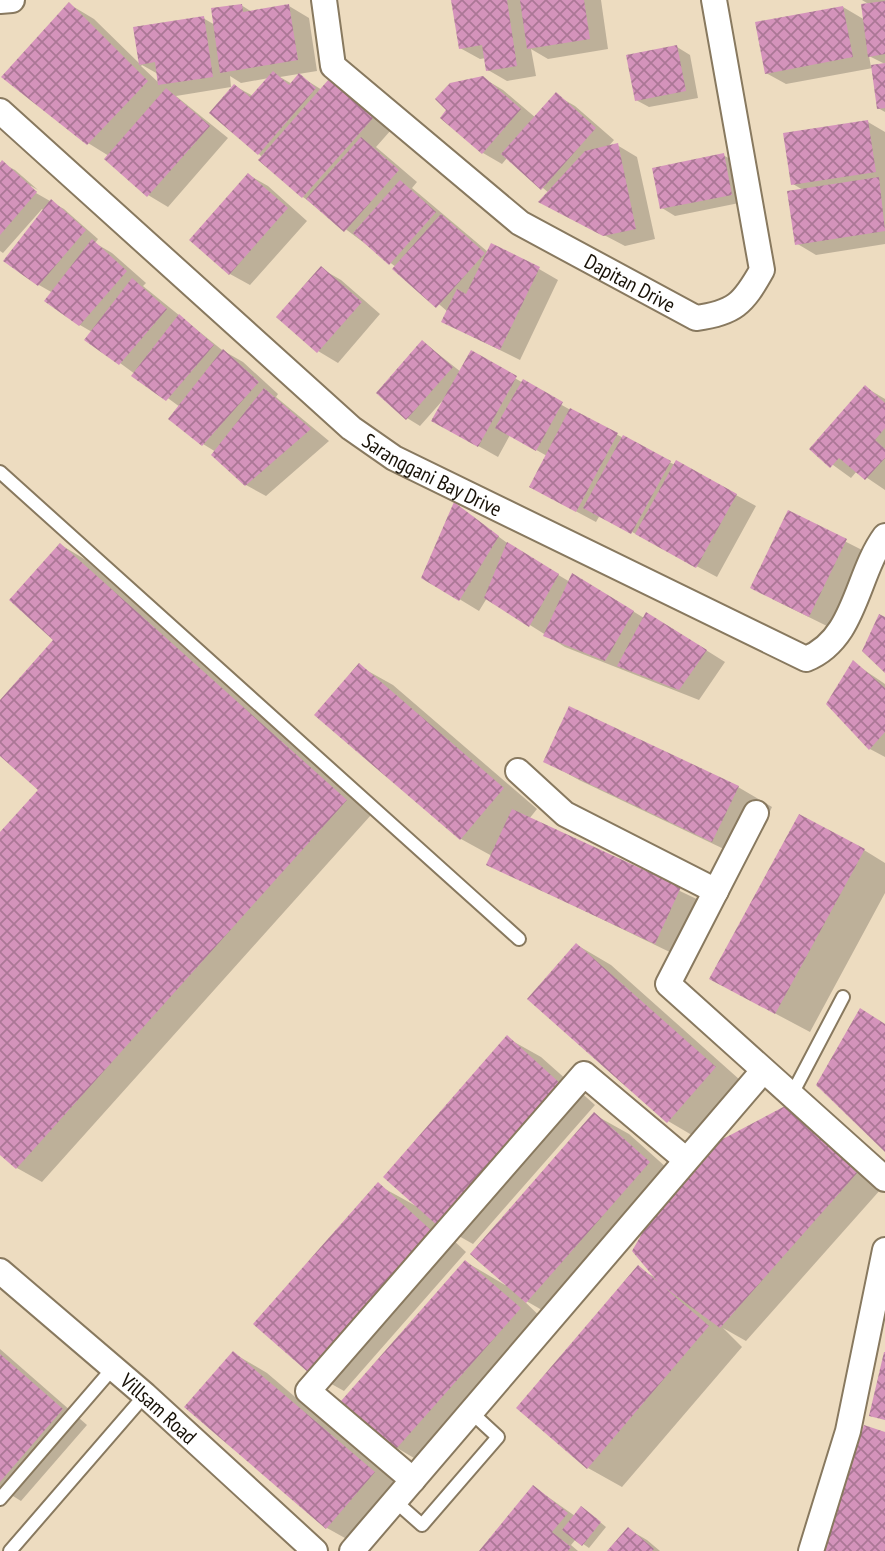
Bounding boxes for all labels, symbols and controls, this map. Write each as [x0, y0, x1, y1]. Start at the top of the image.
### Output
street label: Dapitan Drive [580, 247, 680, 318]
street label: Saranggani Bay Drive [357, 427, 506, 522]
street label: Villsam Road [114, 1366, 203, 1450]

